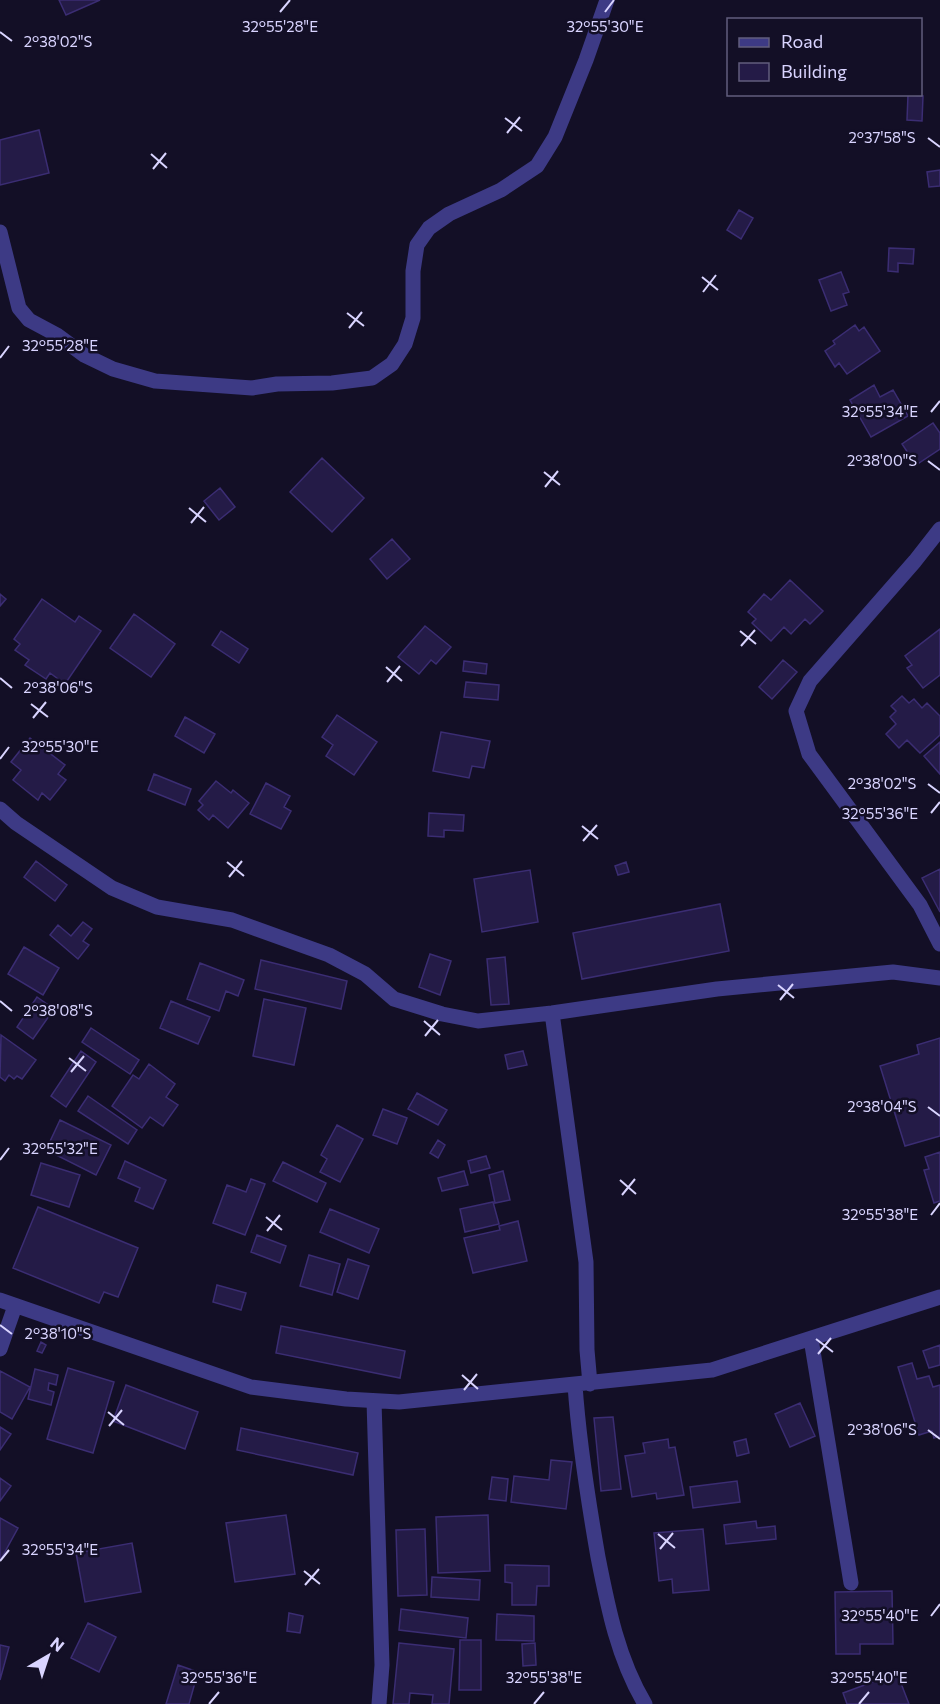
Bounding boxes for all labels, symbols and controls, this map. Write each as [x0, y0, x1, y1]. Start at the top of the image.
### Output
text: 32°55'28"E [242, 17, 318, 35]
text: 32°55'30"E [566, 17, 644, 35]
legend [727, 18, 922, 96]
text: Road [781, 30, 823, 52]
text: 2°38'02"S [24, 32, 93, 50]
text: Building [781, 60, 847, 82]
text: 2°37'58"S [848, 128, 916, 146]
text: 32°55'28"E [22, 336, 98, 354]
text: 32°55'34"E [842, 402, 918, 420]
text: 2°38'00"S [847, 451, 917, 469]
text: 2°38'06"S [23, 678, 93, 696]
text: 32°55'30"E [21, 737, 99, 755]
text: 2°38'02"S [848, 774, 917, 792]
text: 32°55'36"E [842, 804, 918, 822]
text: 2°38'08"S [23, 1001, 93, 1019]
text: 2°38'04"S [847, 1097, 917, 1115]
text: 32°55'32"E [22, 1139, 98, 1157]
text: 32°55'38"E [842, 1205, 918, 1223]
text: 2°38'10"S [25, 1324, 92, 1342]
text: 2°38'06"S [847, 1420, 917, 1438]
text: 32°55'34"E [22, 1540, 98, 1558]
text: 32°55'40"E [841, 1606, 919, 1624]
north arrow [18, 1626, 78, 1686]
text: N [47, 1633, 68, 1655]
text: 32°55'36"E [181, 1668, 257, 1686]
text: 32°55'38"E [506, 1668, 582, 1686]
text: 32°55'40"E [830, 1668, 908, 1686]

